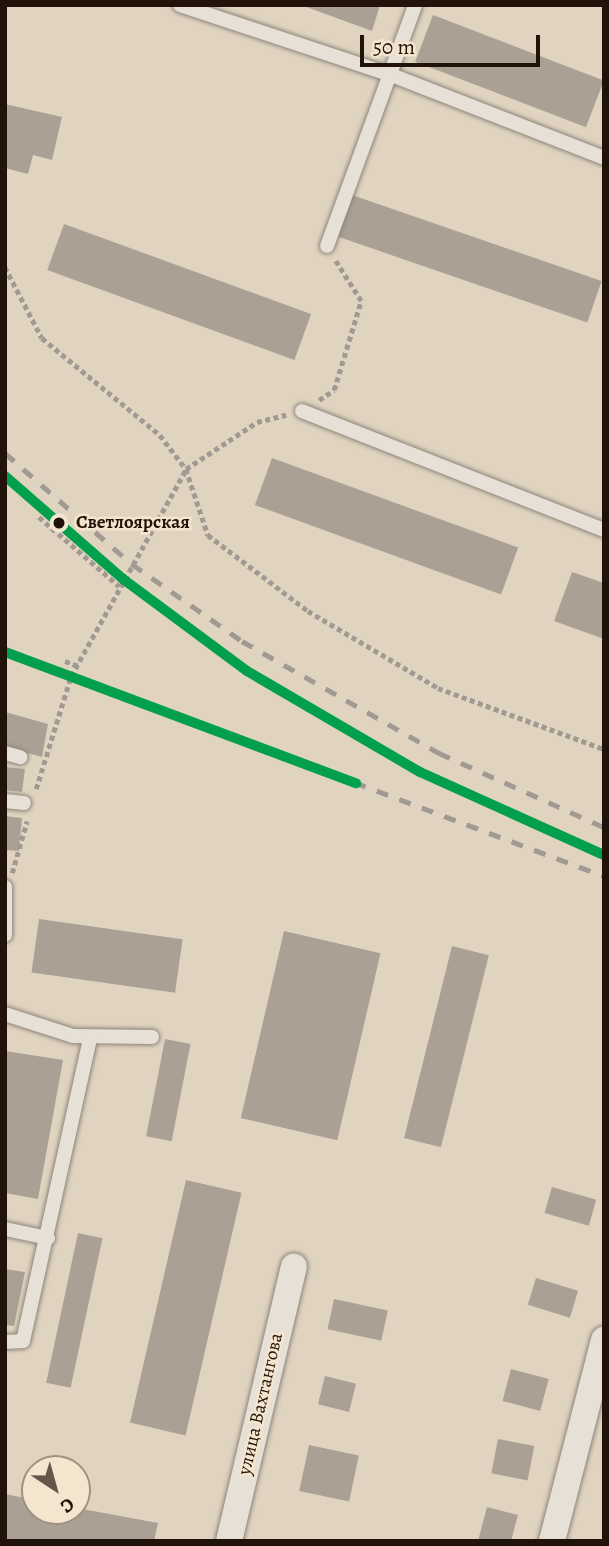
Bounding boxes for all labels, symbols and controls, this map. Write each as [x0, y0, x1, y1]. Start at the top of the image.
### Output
scale bar [364, 21, 544, 65]
text: 50 m [373, 33, 415, 61]
marker: Светлоярская [48, 512, 70, 534]
place label: Светлоярская [76, 512, 190, 534]
street label: улица Вахтангова [234, 1331, 288, 1477]
north arrow [21, 1455, 91, 1525]
text: С [55, 1491, 80, 1519]

